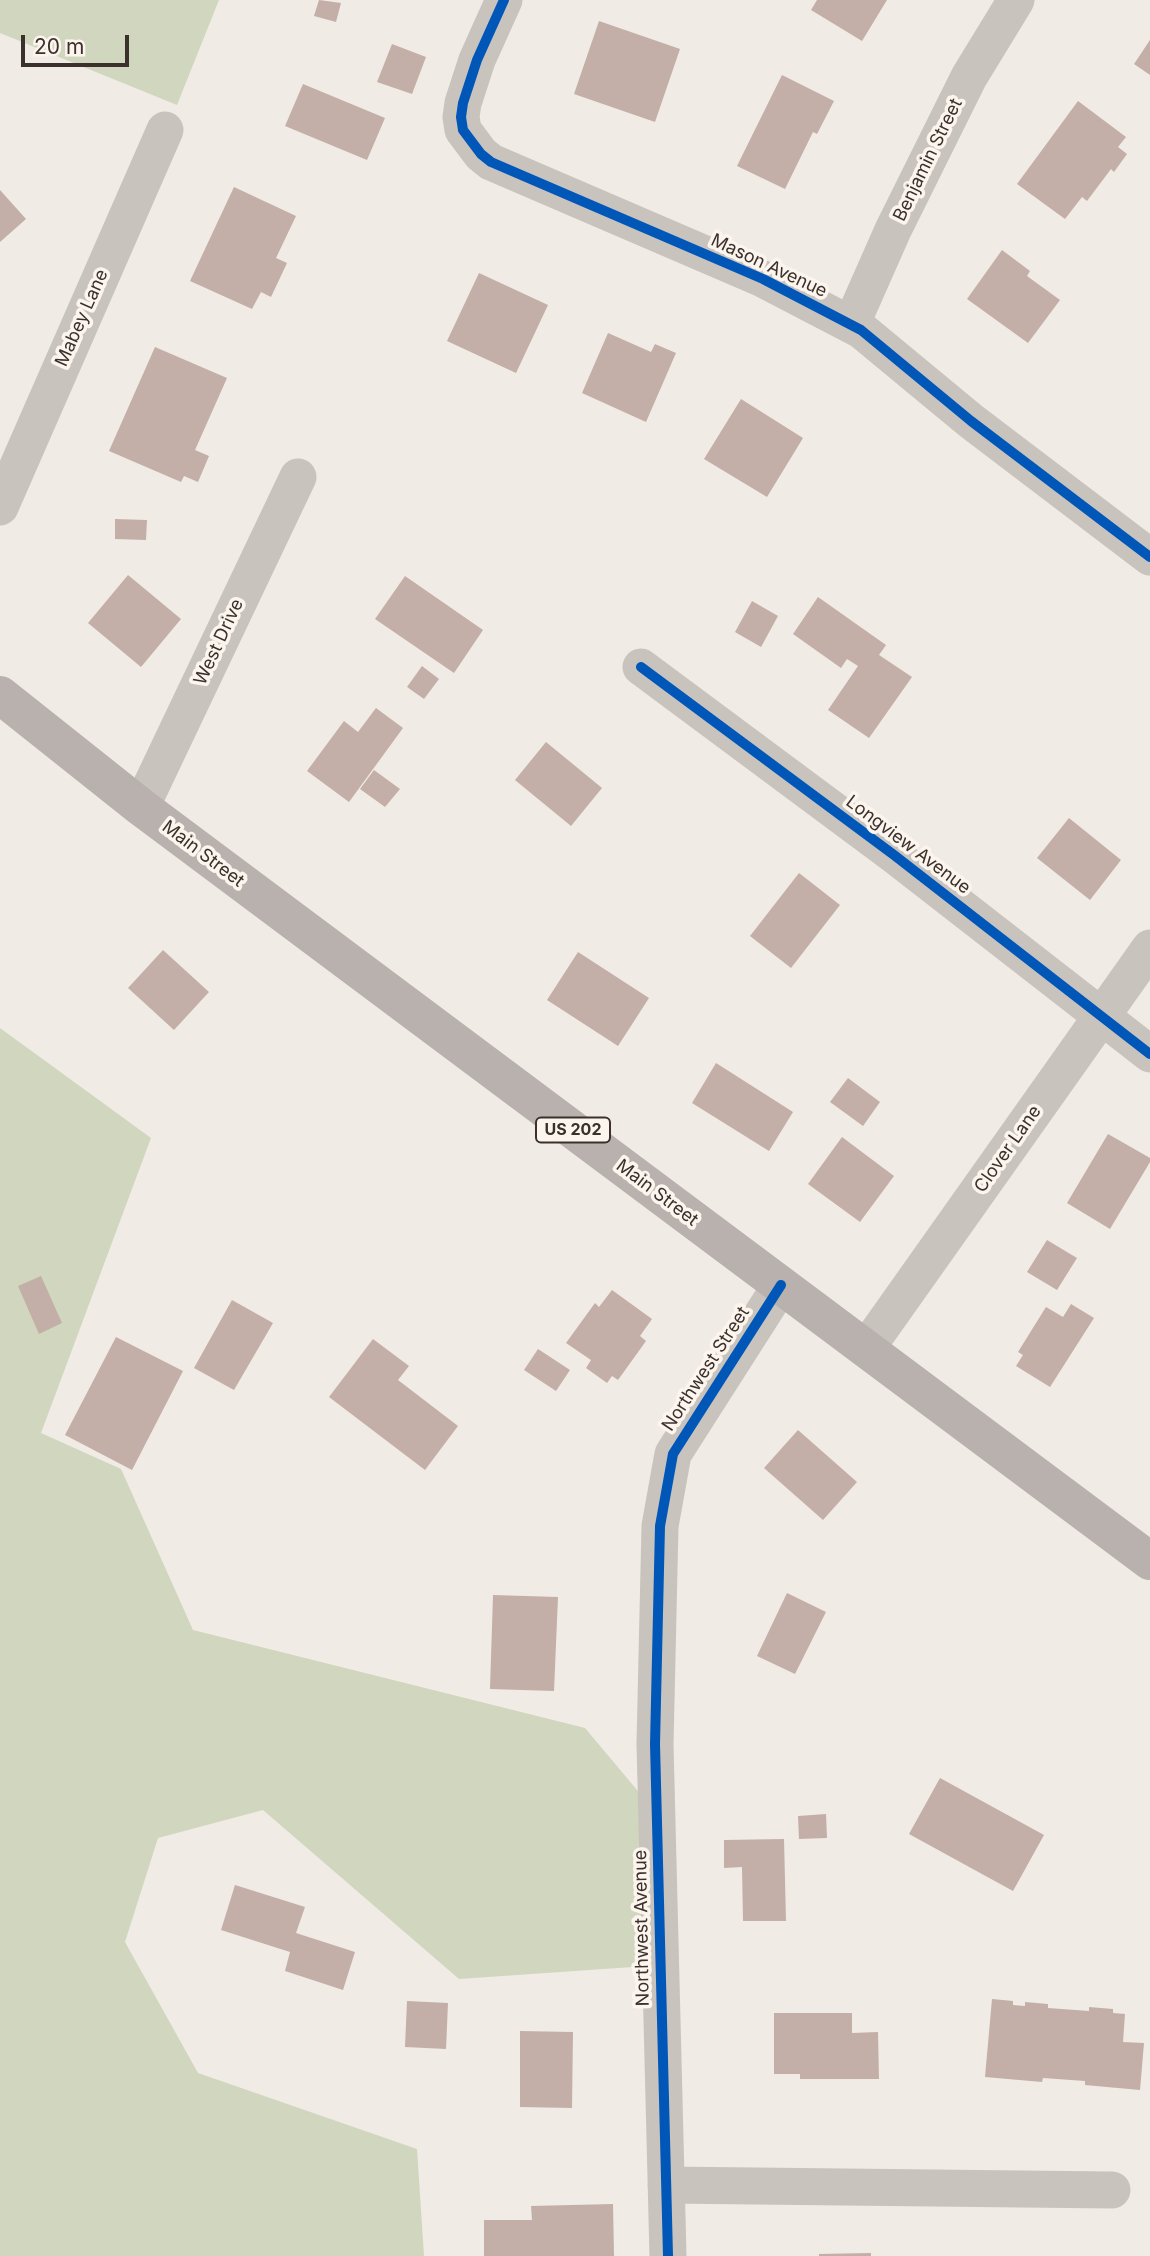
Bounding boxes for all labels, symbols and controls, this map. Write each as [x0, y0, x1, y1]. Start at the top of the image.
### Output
scale bar [24, 21, 133, 65]
text: 20 m [34, 34, 84, 59]
street label: Benjamin Street [889, 95, 967, 225]
street label: Mason Avenue [708, 230, 830, 302]
street label: Mabey Lane [51, 266, 113, 370]
street label: West Drive [190, 596, 248, 688]
street label: Longview Avenue [841, 791, 975, 899]
street label: Main Street [158, 816, 248, 892]
street label: Clover Lane [970, 1101, 1046, 1197]
road number: US 202 [536, 1118, 610, 1142]
street label: Main Street [612, 1155, 702, 1231]
street label: Northwest Street [658, 1303, 754, 1435]
street label: Northwest Avenue [630, 1850, 654, 2006]

